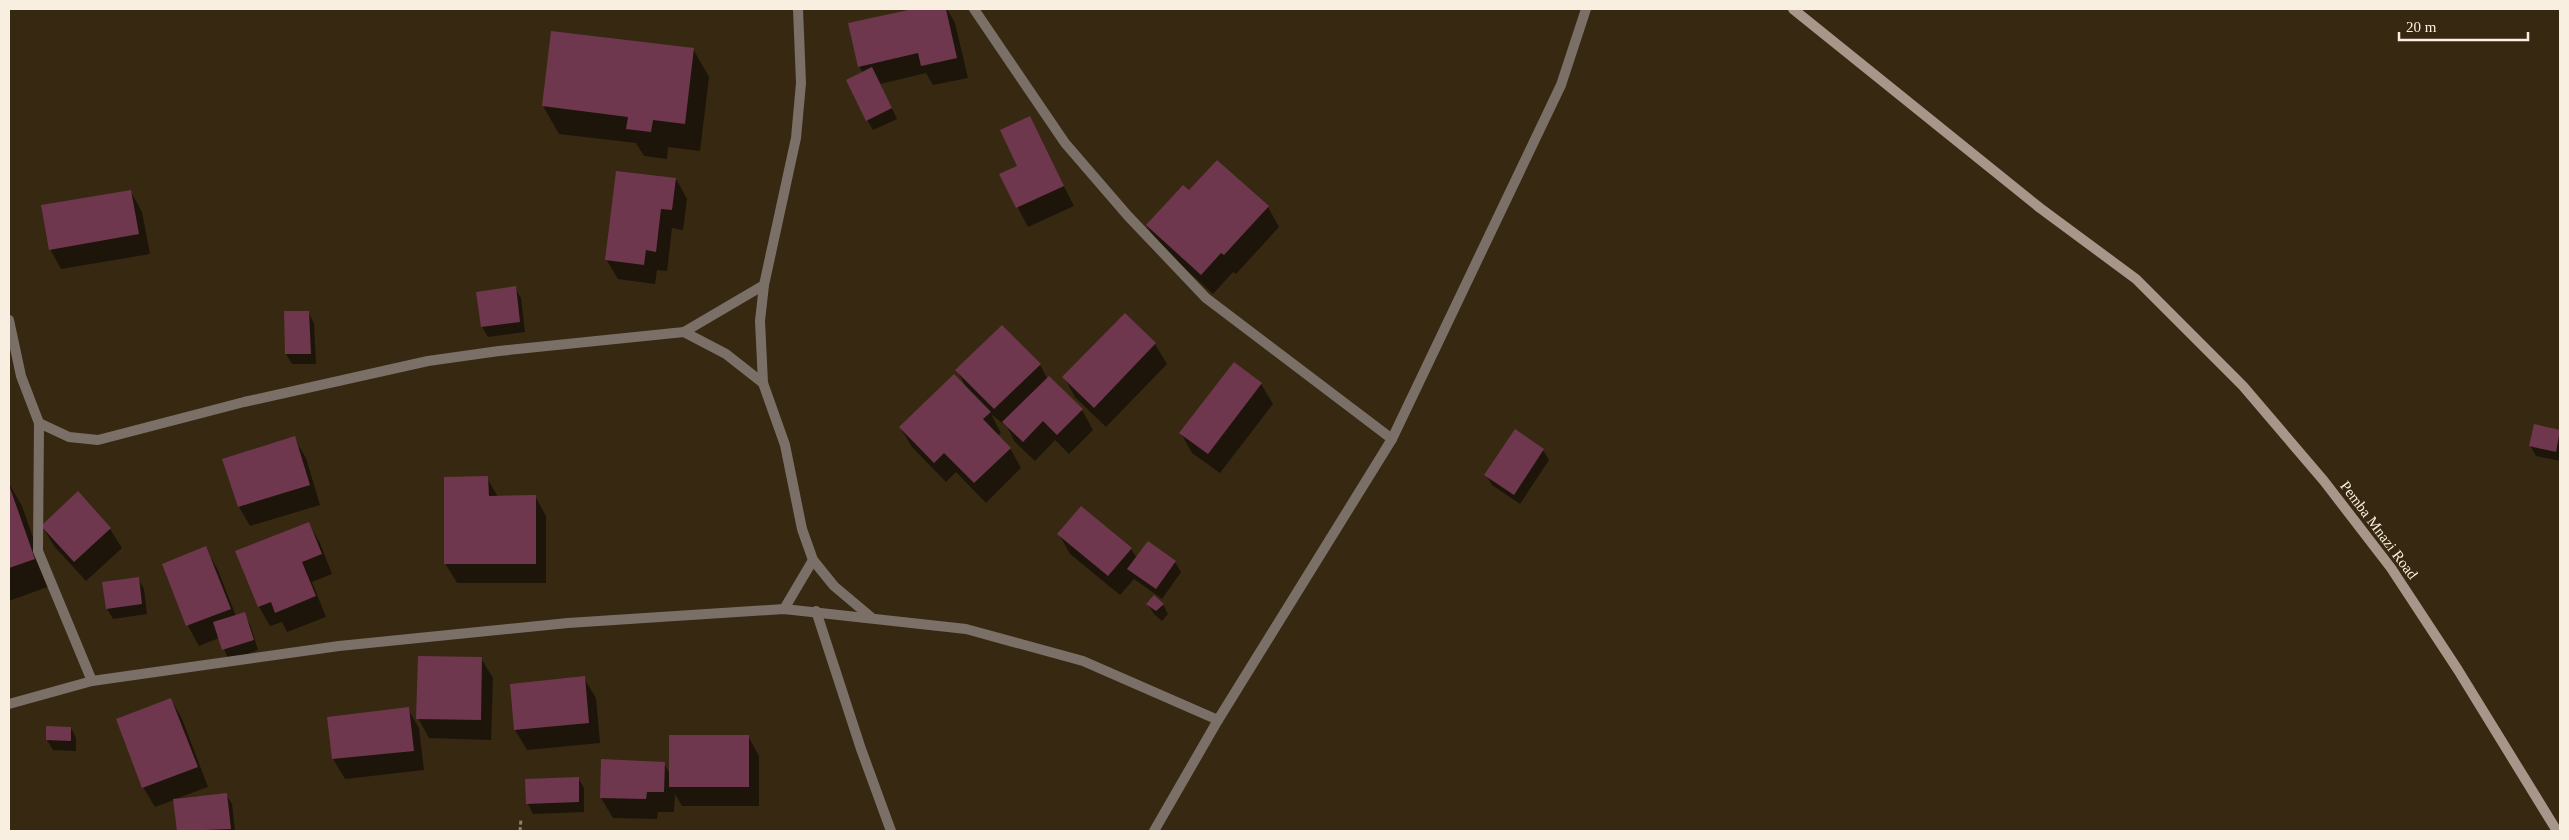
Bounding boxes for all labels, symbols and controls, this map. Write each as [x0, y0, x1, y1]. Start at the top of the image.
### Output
scale bar [2399, 10, 2528, 42]
text: 20 m [2406, 19, 2437, 35]
street label: Pemba Mnazi Road [2337, 478, 2421, 582]

